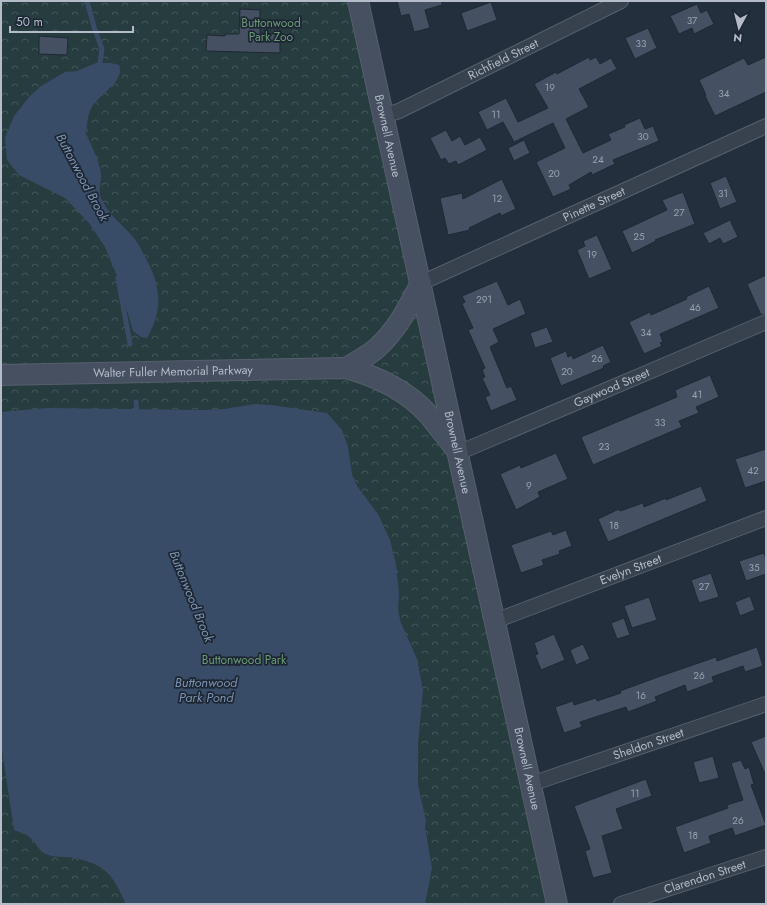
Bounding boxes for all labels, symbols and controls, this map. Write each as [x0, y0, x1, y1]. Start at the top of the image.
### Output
scale bar [10, 8, 133, 34]
north arrow [719, 8, 759, 48]
text: 50 m [16, 13, 43, 31]
house number: 37 [687, 13, 698, 28]
park label: Buttonwood Park Zoo [241, 14, 301, 46]
text: N [732, 29, 743, 46]
street label: Richfield Street [465, 34, 542, 84]
house number: 33 [636, 36, 647, 51]
house number: 19 [545, 80, 555, 95]
house number: 34 [718, 86, 730, 101]
street label: Brownell Avenue [370, 93, 406, 179]
house number: 11 [492, 107, 501, 122]
house number: 30 [637, 129, 649, 144]
water label: Buttonwood Brook [51, 130, 114, 225]
house number: 24 [592, 152, 604, 167]
house number: 20 [548, 166, 560, 181]
street label: Pinette Street [560, 182, 628, 226]
house number: 31 [718, 186, 728, 201]
house number: 12 [492, 191, 502, 206]
house number: 27 [674, 205, 685, 220]
house number: 25 [633, 229, 645, 244]
house number: 19 [587, 247, 597, 262]
house number: 291 [476, 292, 492, 307]
house number: 46 [689, 300, 701, 315]
house number: 34 [640, 325, 652, 340]
house number: 26 [591, 351, 603, 366]
street label: Walter Fuller Memorial Parkway [93, 361, 254, 382]
street label: Gaywood Street [571, 363, 653, 412]
house number: 20 [561, 364, 573, 379]
house number: 41 [692, 387, 702, 402]
street label: Brownell Avenue [440, 409, 475, 495]
house number: 33 [655, 415, 666, 430]
house number: 23 [598, 439, 610, 454]
house number: 42 [747, 463, 759, 478]
house number: 9 [526, 478, 532, 493]
house number: 18 [609, 518, 619, 533]
water label: Buttonwood Brook [165, 548, 219, 645]
street label: Evelyn Street [597, 550, 664, 589]
house number: 35 [748, 560, 760, 575]
house number: 27 [699, 579, 710, 594]
park label: Buttonwood Park [202, 651, 287, 669]
house number: 26 [693, 668, 705, 683]
water label: Buttonwood Park Pond [175, 673, 238, 707]
house number: 16 [636, 688, 646, 703]
street label: Sheldon Street [611, 724, 686, 764]
street label: Brownell Avenue [509, 725, 545, 812]
house number: 11 [631, 786, 640, 801]
house number: 26 [732, 813, 744, 828]
house number: 18 [688, 828, 698, 843]
street label: Clarendon Street [661, 855, 748, 899]

